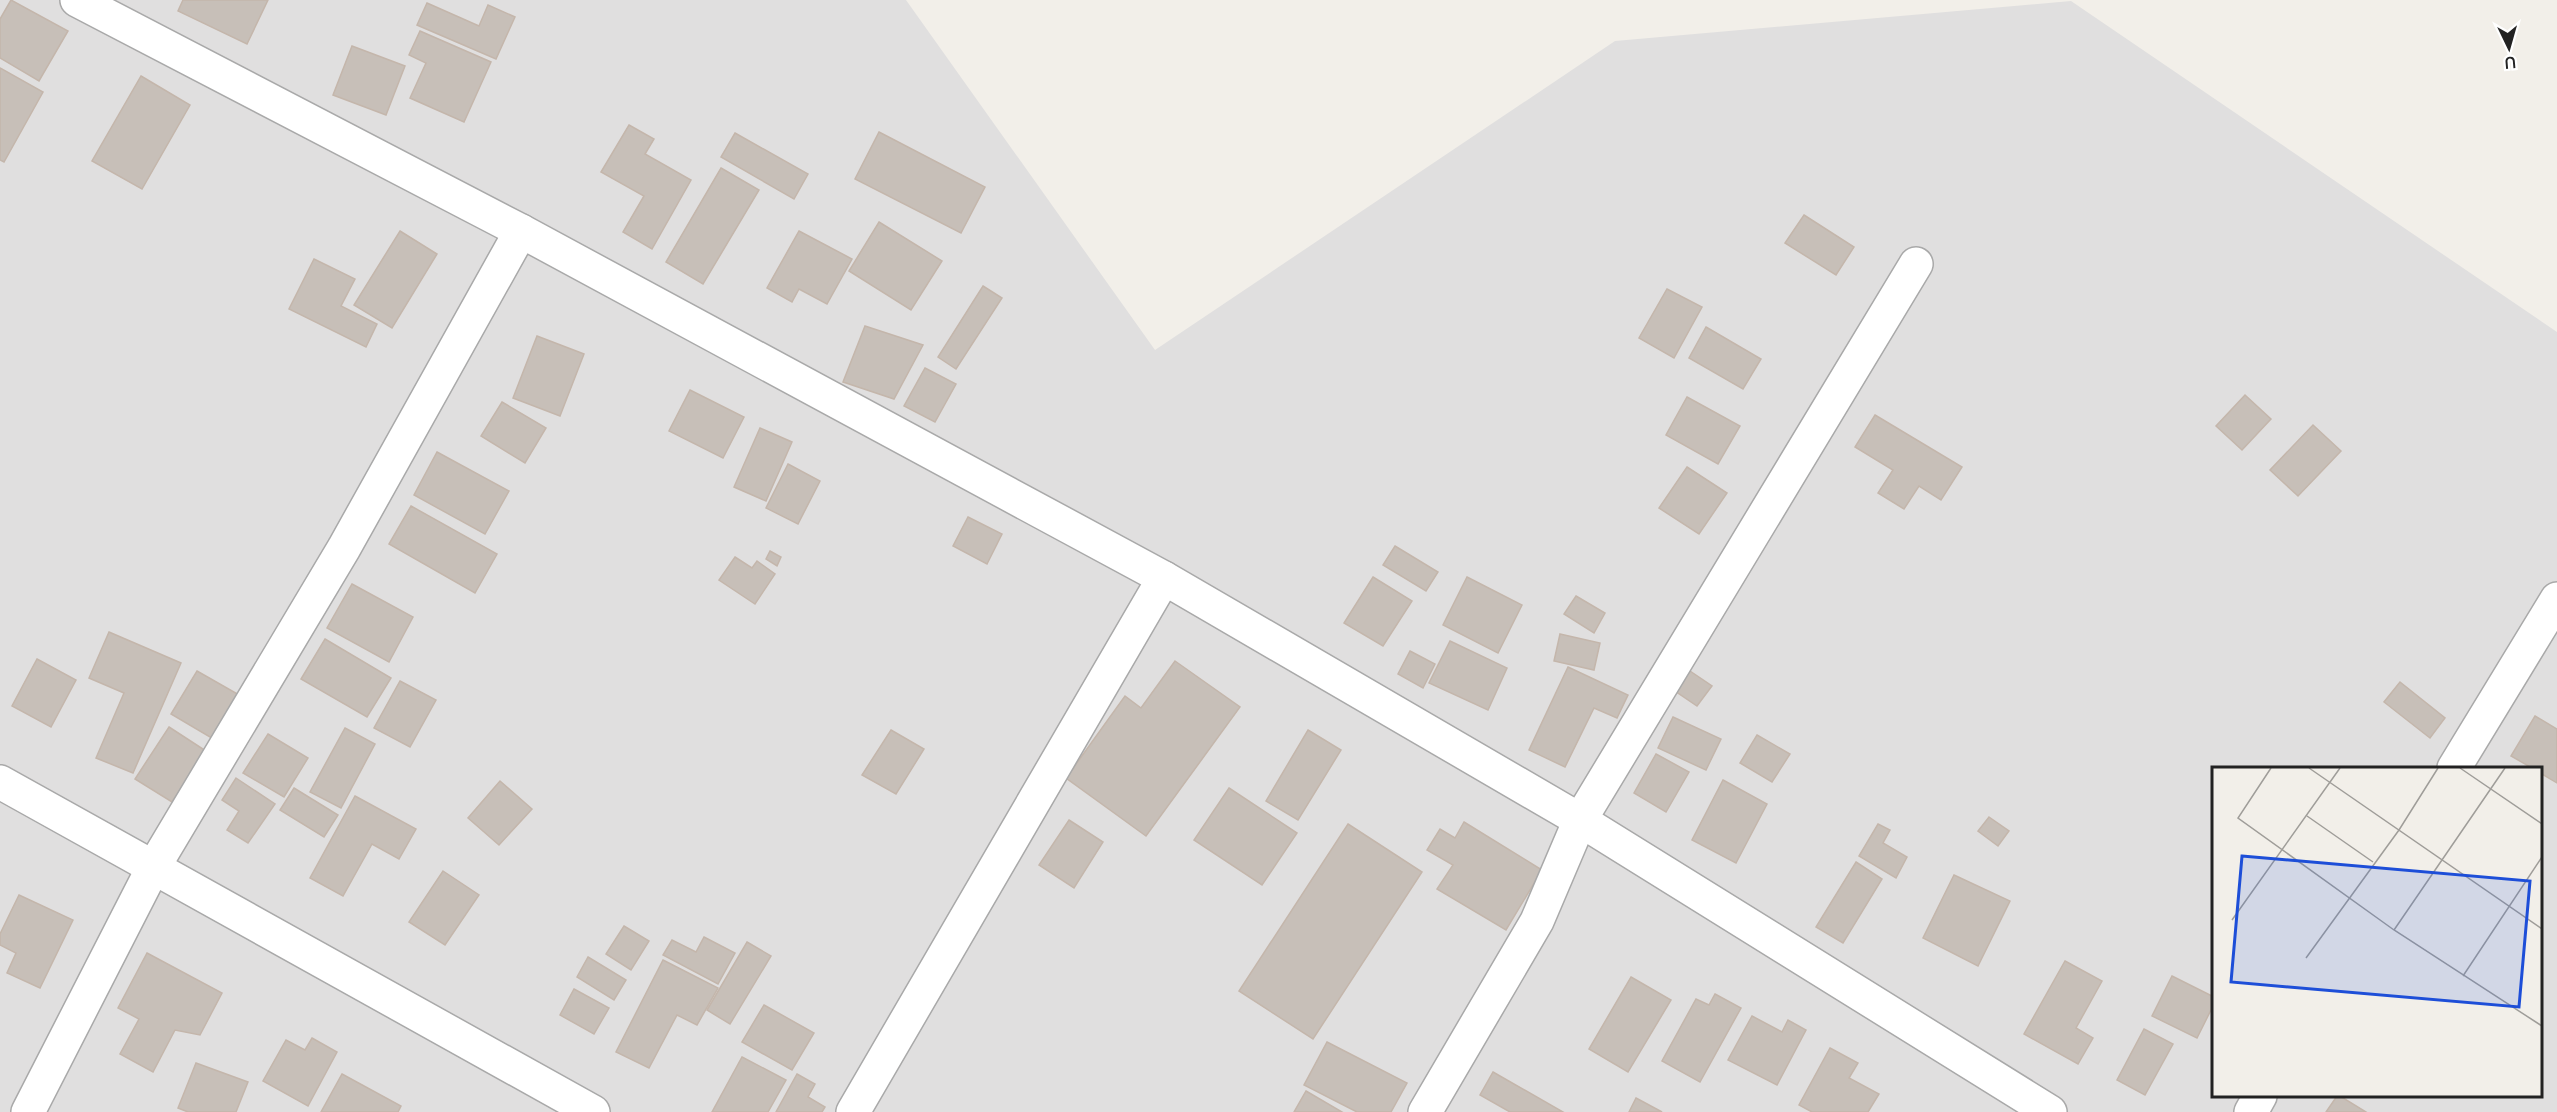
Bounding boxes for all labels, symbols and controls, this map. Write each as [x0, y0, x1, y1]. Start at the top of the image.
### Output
north arrow [2479, 18, 2539, 78]
text: U [2504, 51, 2517, 74]
inset map [2212, 767, 2542, 1097]

